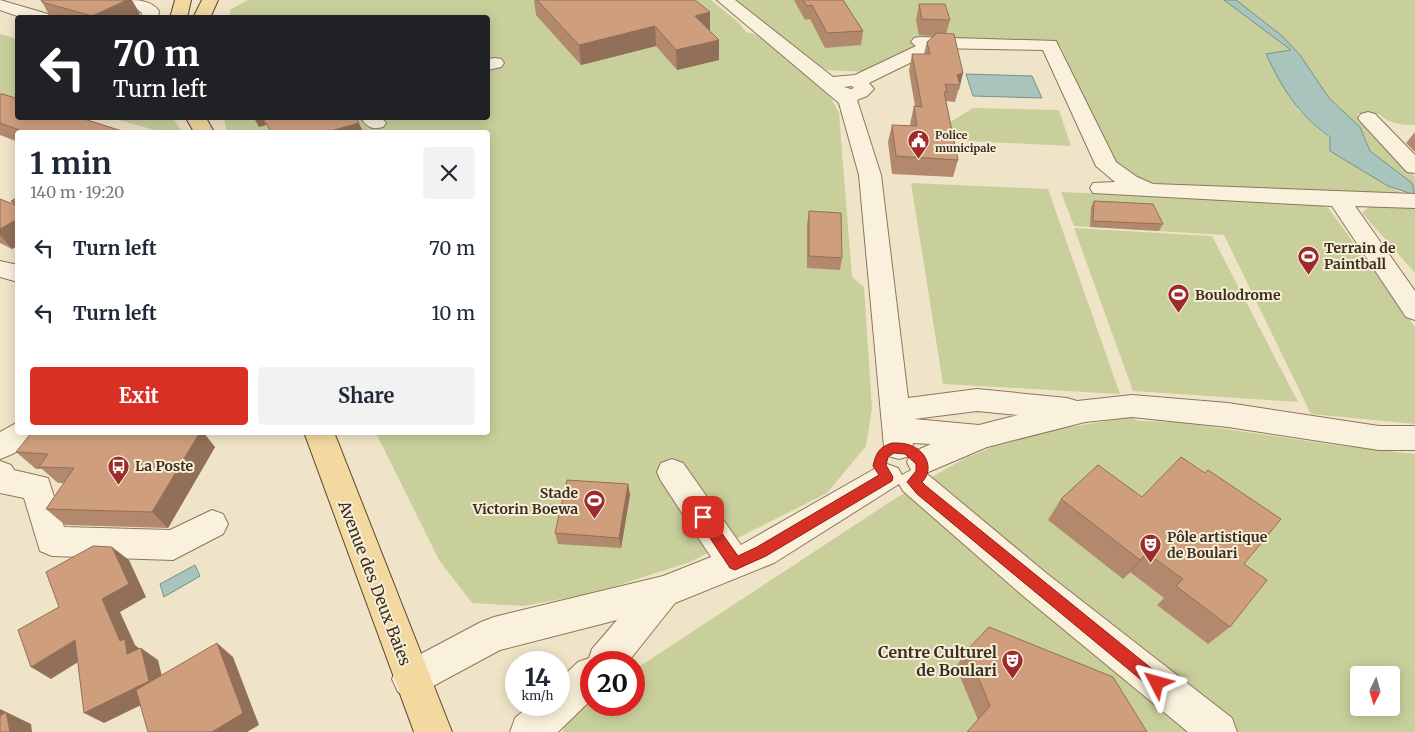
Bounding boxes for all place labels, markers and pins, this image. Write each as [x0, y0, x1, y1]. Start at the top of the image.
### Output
place label: Police municipale [935, 128, 996, 155]
public building icon: Police municipale [907, 129, 931, 160]
place label: Terrain de Paintball [1324, 239, 1396, 273]
sports icon: Terrain de Paintball [1296, 244, 1320, 275]
sports icon: Boulodrome [1167, 283, 1191, 314]
place label: Boulodrome [1195, 286, 1281, 304]
bus stop icon: La Poste [107, 454, 131, 485]
place label: La Poste [135, 457, 193, 475]
place label: Stade Victorin Boewa [472, 484, 578, 518]
sports icon: Stade Victorin Boewa [582, 489, 606, 520]
pin [682, 496, 724, 538]
place label: Pôle artistique de Boulari [1167, 528, 1268, 562]
theatre icon: Pôle artistique de Boulari [1139, 533, 1163, 564]
place label: Centre Culturel de Boulari [878, 642, 998, 680]
theatre icon: Centre Culturel de Boulari [1001, 649, 1025, 680]

